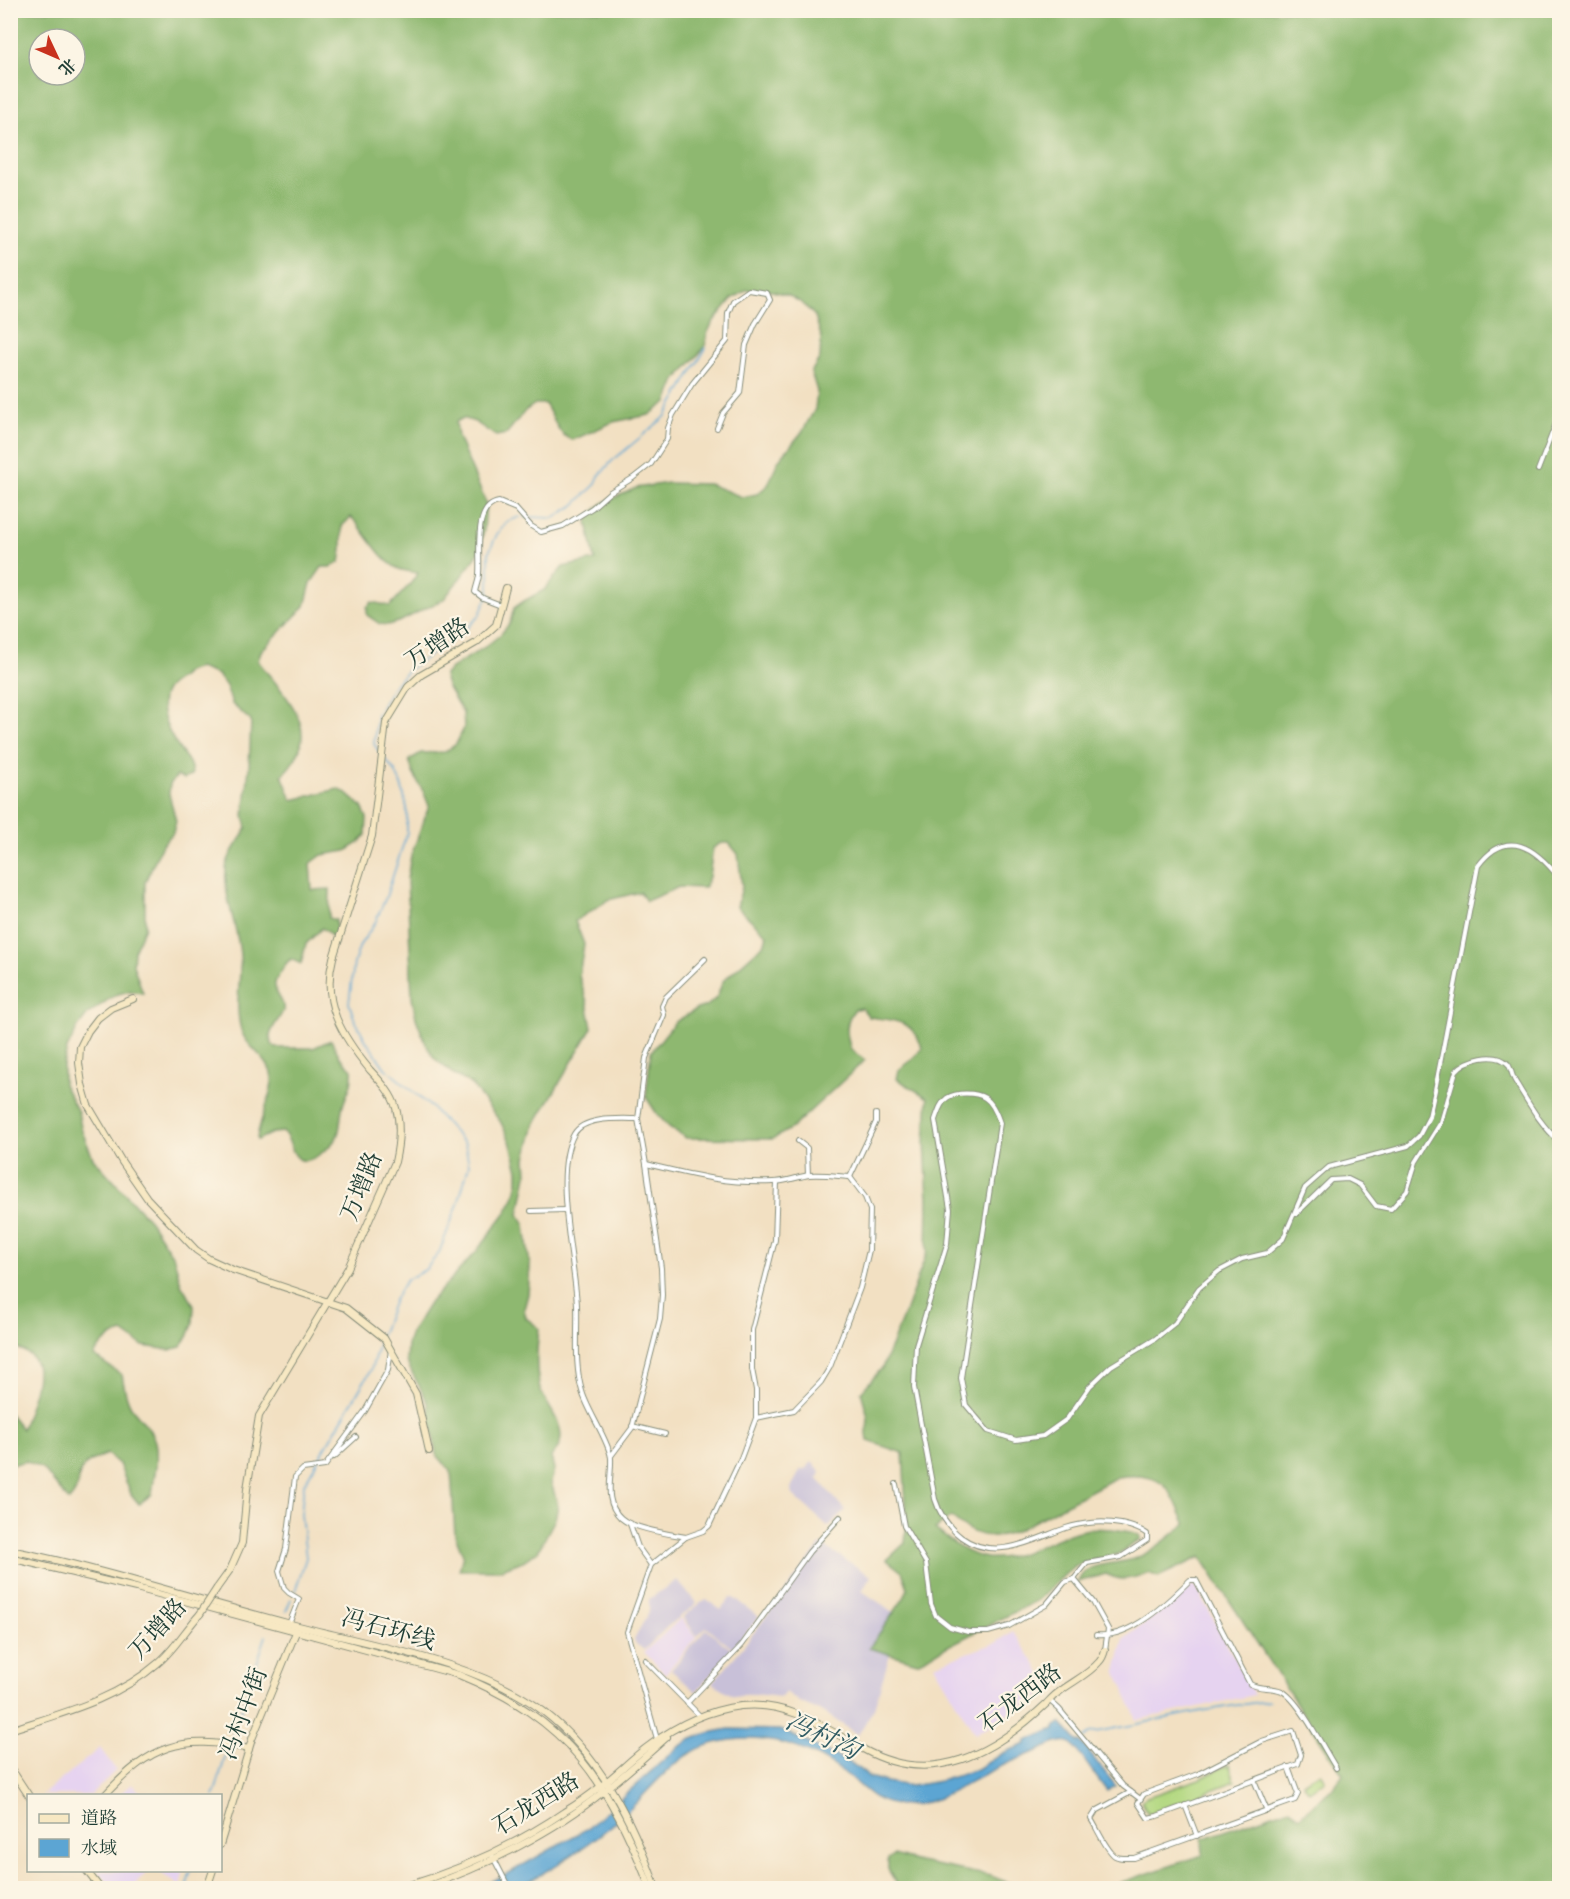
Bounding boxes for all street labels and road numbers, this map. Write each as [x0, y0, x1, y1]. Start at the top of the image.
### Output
street label: 万增路 [399, 611, 477, 679]
street label: 万增路 [334, 1147, 392, 1227]
street label: 万增路 [122, 1592, 196, 1668]
street label: 冯石环线 [337, 1602, 439, 1660]
street label: 石龙西路 [972, 1657, 1070, 1741]
street label: 冯村中街 [213, 1663, 277, 1765]
street label: 石龙西路 [487, 1765, 587, 1845]

